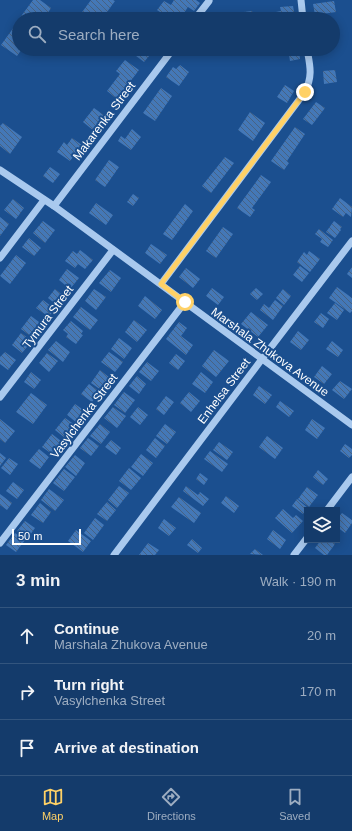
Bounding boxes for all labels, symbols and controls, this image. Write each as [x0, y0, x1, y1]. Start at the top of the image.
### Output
search box [12, 12, 340, 56]
icon: search [26, 23, 48, 45]
text: Search here [58, 26, 140, 43]
street label: Makarenka Street [70, 78, 138, 163]
route end [296, 83, 314, 101]
street label: Tymura Street [20, 282, 77, 351]
route start [176, 293, 194, 311]
street label: Marshala Zhukova Avenue [208, 305, 332, 400]
street label: Enhelsa Street [195, 355, 254, 427]
street label: Vasylchenka Street [48, 370, 121, 461]
map controls [304, 507, 340, 543]
button: layers [304, 507, 340, 543]
scale bar [12, 527, 81, 546]
text: 50 m [18, 530, 42, 542]
text: 3 min [16, 571, 60, 590]
text: Walk · 190 m [260, 574, 336, 589]
text: Continue [54, 620, 119, 637]
icon: ahead [16, 625, 38, 647]
text: 20 m [307, 628, 336, 643]
text: Marshala Zhukova Avenue [54, 637, 208, 652]
text: Turn right [54, 676, 124, 693]
icon: right [16, 681, 38, 703]
text: 170 m [300, 684, 336, 699]
text: Vasylchenka Street [54, 693, 165, 708]
icon: arrive [16, 737, 38, 759]
text: Arrive at destination [54, 739, 199, 756]
tab: Map [42, 786, 64, 822]
tab: Directions [147, 786, 196, 822]
tab: Saved [279, 786, 310, 822]

